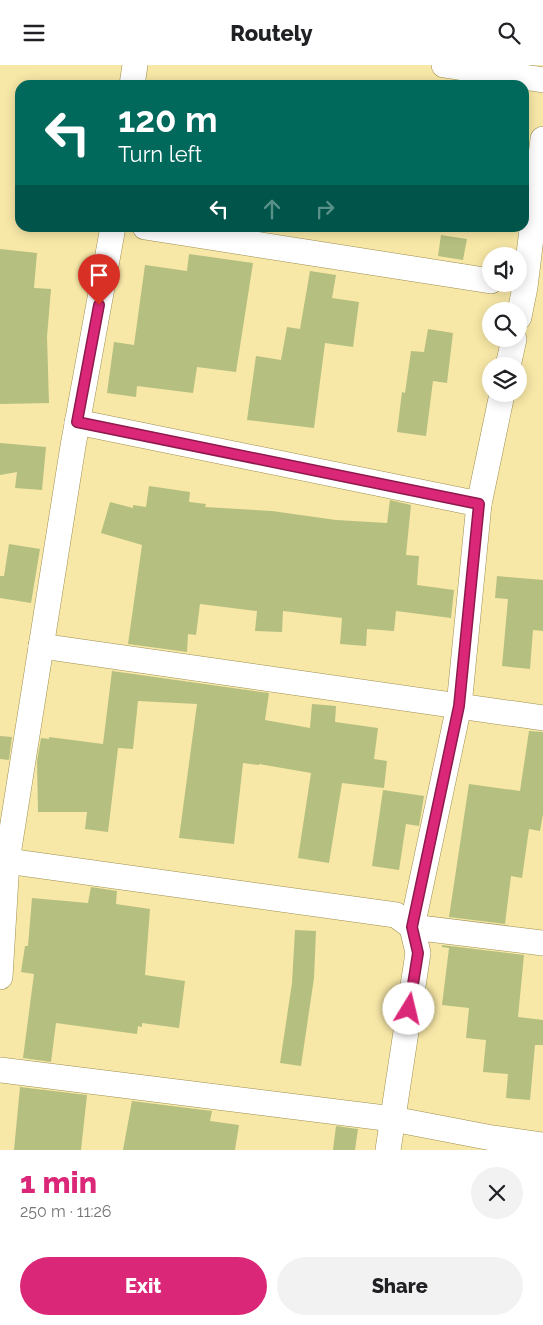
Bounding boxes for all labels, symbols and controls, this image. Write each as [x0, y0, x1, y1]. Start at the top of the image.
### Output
icon: menu [20, 19, 48, 47]
icon: search [495, 19, 523, 47]
text: Routely [230, 20, 313, 46]
text: 120 m [118, 99, 218, 140]
icon: left [35, 100, 100, 165]
text: Turn left [118, 141, 202, 167]
icon: left [205, 195, 233, 223]
icon: ahead [258, 195, 286, 223]
icon: right [311, 195, 339, 223]
map controls [482, 247, 527, 402]
button: sound [482, 247, 527, 292]
pin [78, 254, 120, 305]
icon: arrive [85, 261, 113, 289]
button: search [482, 302, 527, 347]
button: layers [482, 357, 527, 402]
position arrow [382, 982, 434, 1034]
text: 1 min [20, 1165, 97, 1200]
button: close [471, 1167, 523, 1219]
text: 250 m · 11:26 [20, 1202, 112, 1221]
button: Exit [20, 1257, 267, 1315]
button: Share [277, 1257, 523, 1315]

